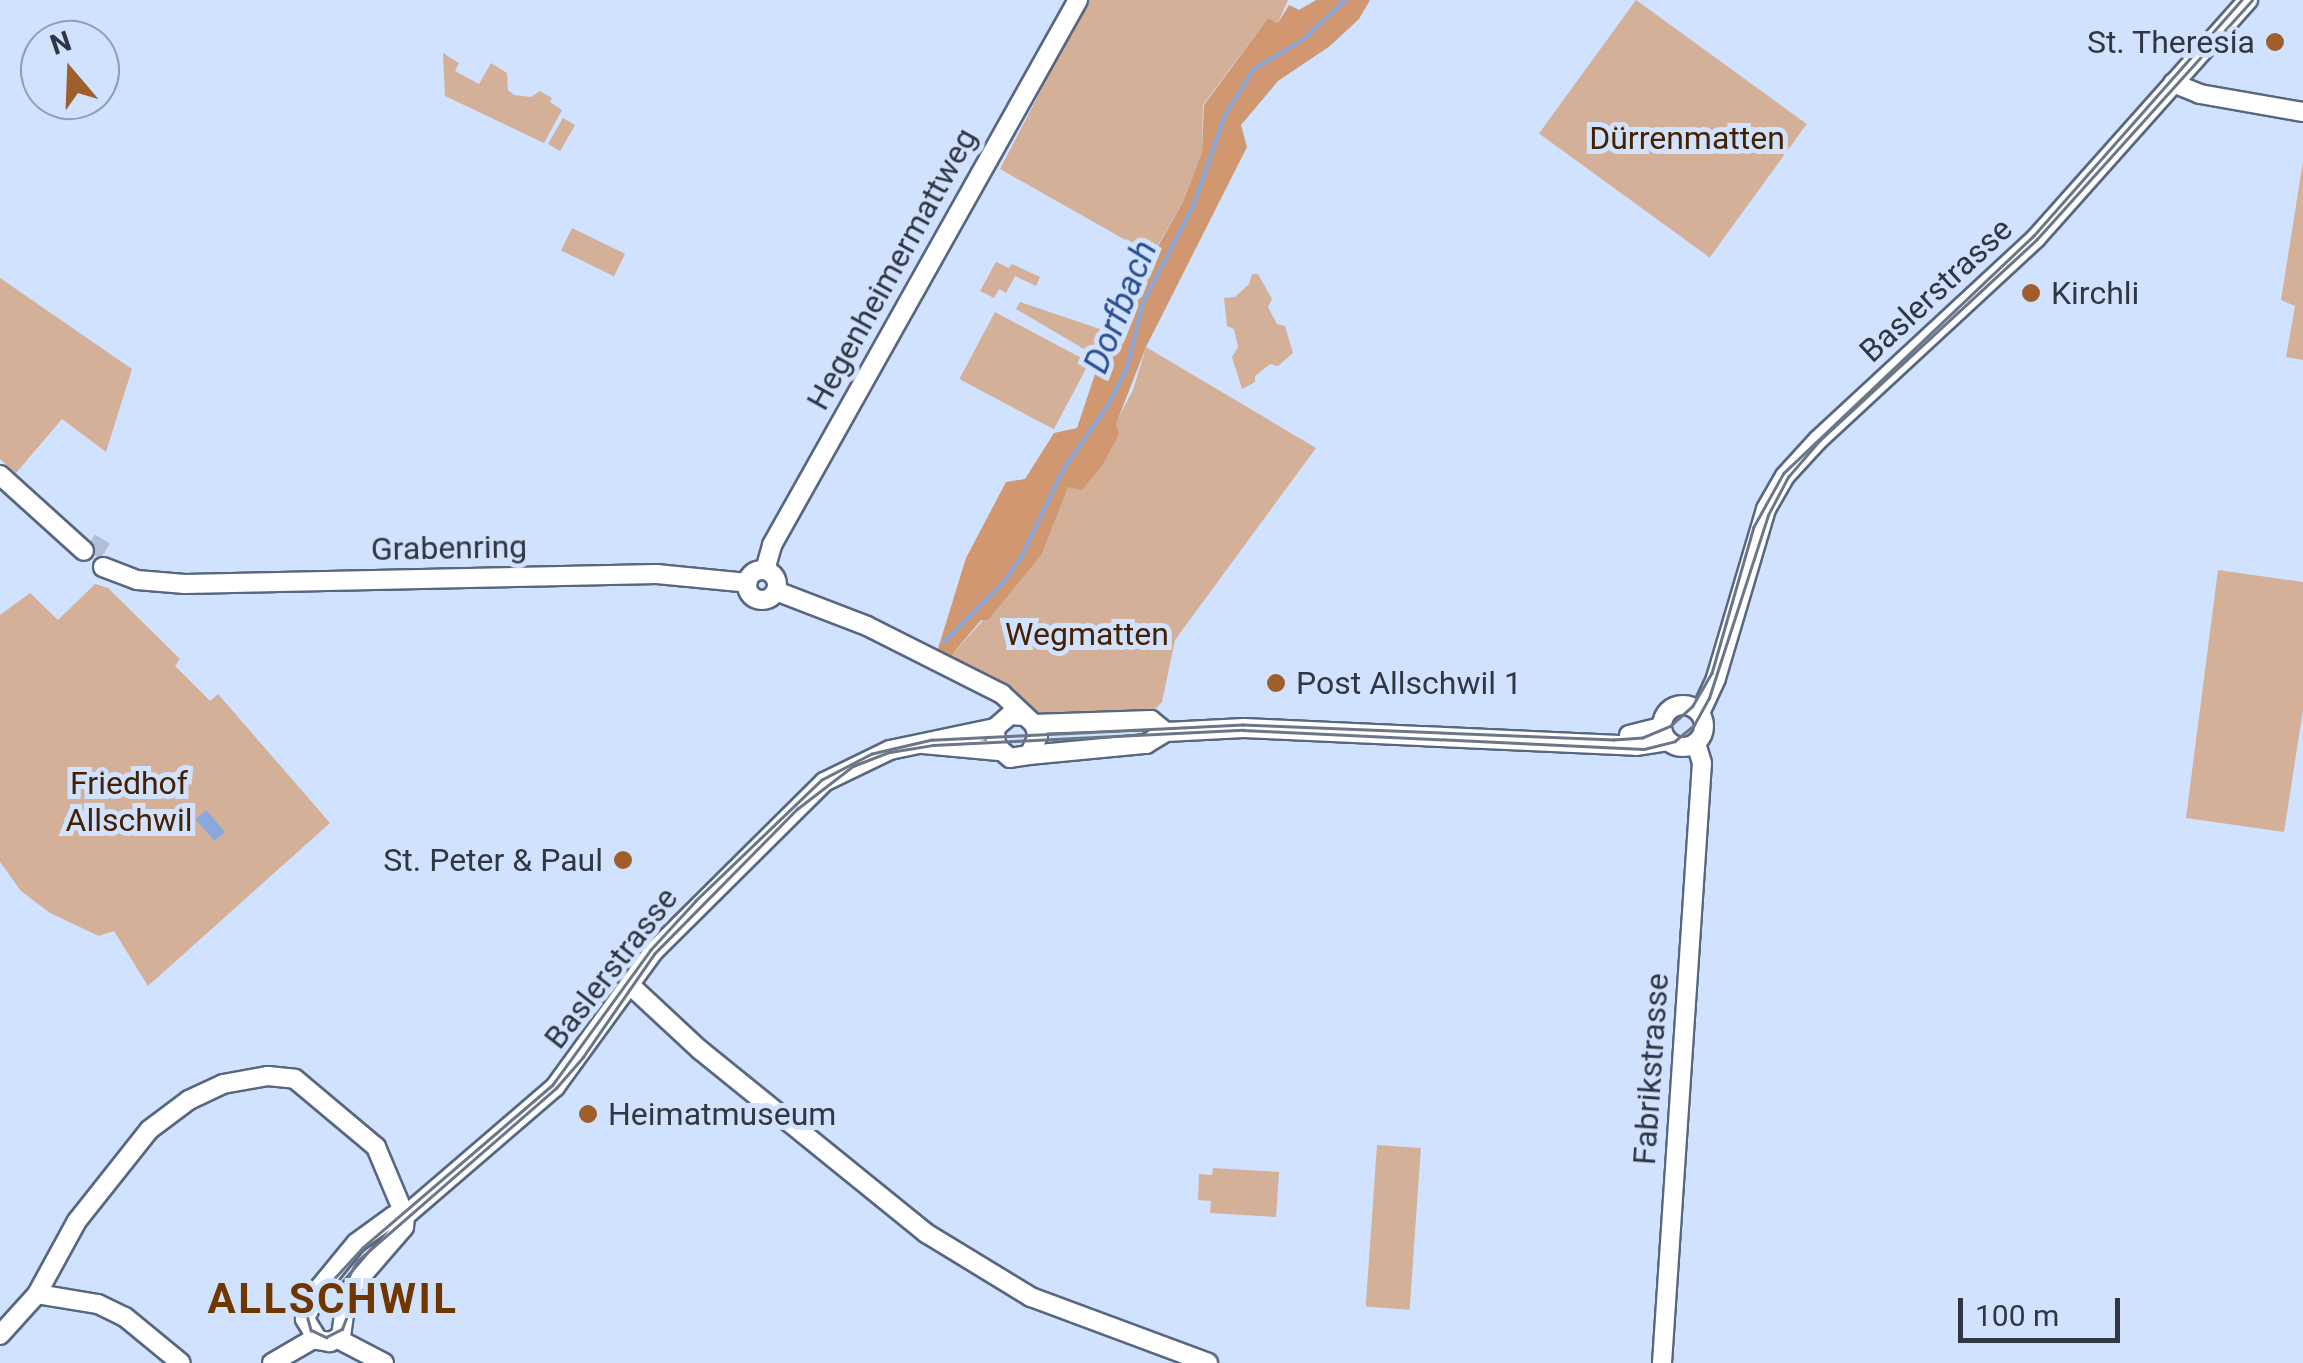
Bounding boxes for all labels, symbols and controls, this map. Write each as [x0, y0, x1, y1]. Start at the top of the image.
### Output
north arrow [20, 20, 120, 120]
place label: St. Theresia [2086, 23, 2255, 61]
text: N [46, 24, 75, 62]
marker: St. Theresia [2264, 31, 2286, 53]
park label: Dürrenmatten [1589, 119, 1785, 157]
street label: Hegenheimermattweg [799, 121, 985, 417]
street label: Baslerstrasse [1852, 210, 2020, 370]
water label: Dorfbach [1075, 235, 1167, 379]
place label: Kirchli [2051, 274, 2139, 312]
marker: Kirchli [2020, 282, 2042, 304]
street label: Grabenring [371, 527, 527, 569]
park label: Wegmatten [1005, 615, 1169, 653]
place label: Post Allschwil 1 [1296, 664, 1522, 702]
marker: Post Allschwil 1 [1265, 672, 1287, 694]
park label: Friedhof Allschwil [66, 765, 192, 840]
place label: St. Peter & Paul [383, 841, 603, 879]
marker: St. Peter & Paul [612, 849, 634, 871]
street label: Baslerstrasse [536, 880, 686, 1056]
street label: Fabrikstrasse [1625, 972, 1677, 1166]
place label: Heimatmuseum [608, 1095, 836, 1133]
marker: Heimatmuseum [577, 1103, 599, 1125]
district label: ALLSCHWIL [208, 1274, 458, 1324]
scale bar [1963, 1278, 2126, 1340]
text: 100 m [1975, 1298, 2059, 1333]

